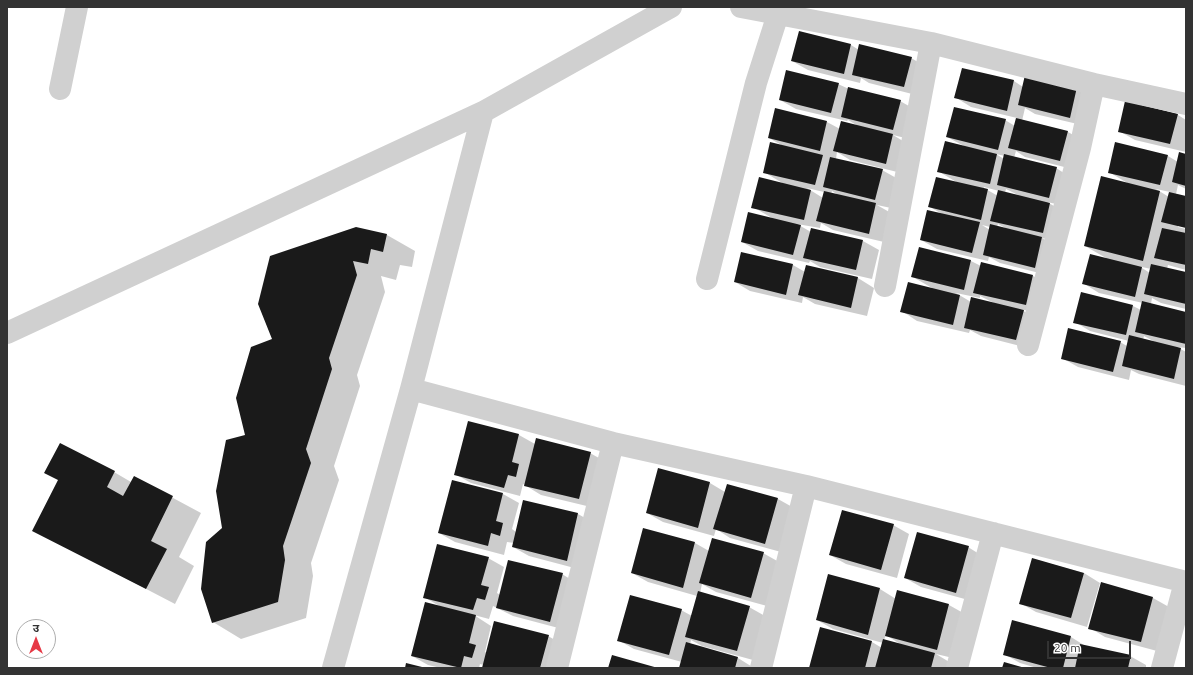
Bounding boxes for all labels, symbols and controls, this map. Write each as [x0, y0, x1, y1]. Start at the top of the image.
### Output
north arrow [16, 619, 56, 659]
text: उ [33, 622, 39, 634]
scale bar [1049, 633, 1133, 659]
text: 20 m [1054, 641, 1081, 654]

